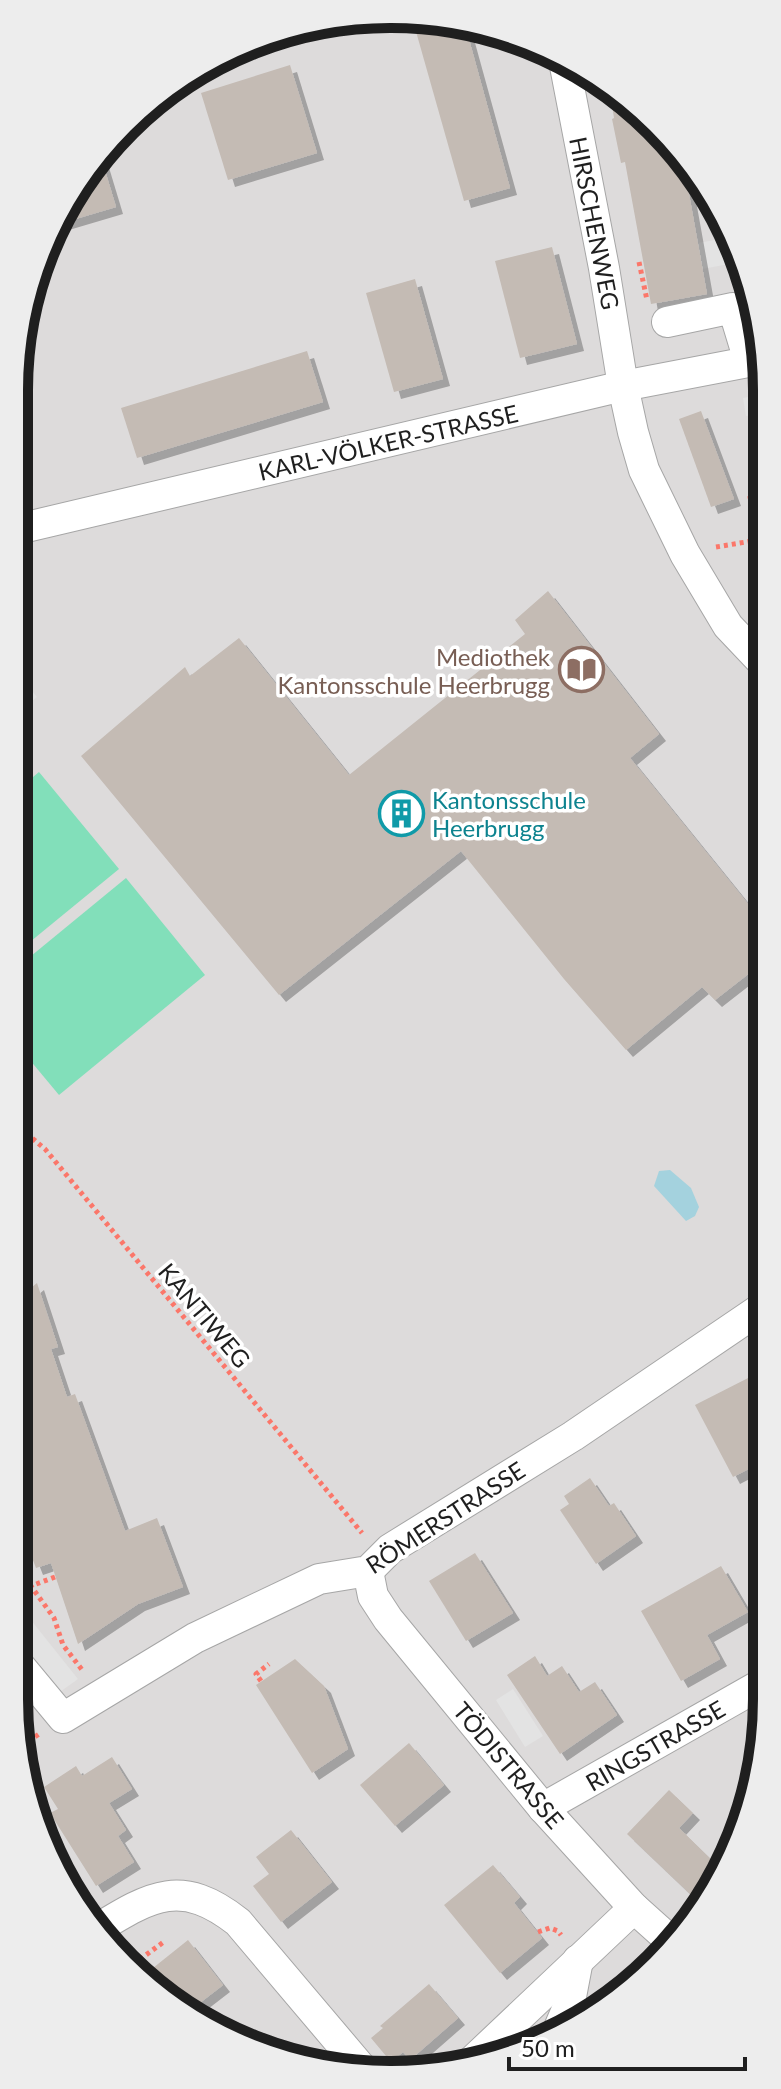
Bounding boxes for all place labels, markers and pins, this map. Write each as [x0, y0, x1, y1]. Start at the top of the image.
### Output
place label: Mediothek Kantonsschule Heerbrugg [277, 642, 551, 699]
library icon: Mediothek Kantonsschule Heerbrugg [557, 646, 605, 694]
place label: Kantonsschule Heerbrugg [432, 785, 586, 842]
building icon: Kantonsschule Heerbrugg [377, 789, 425, 837]

